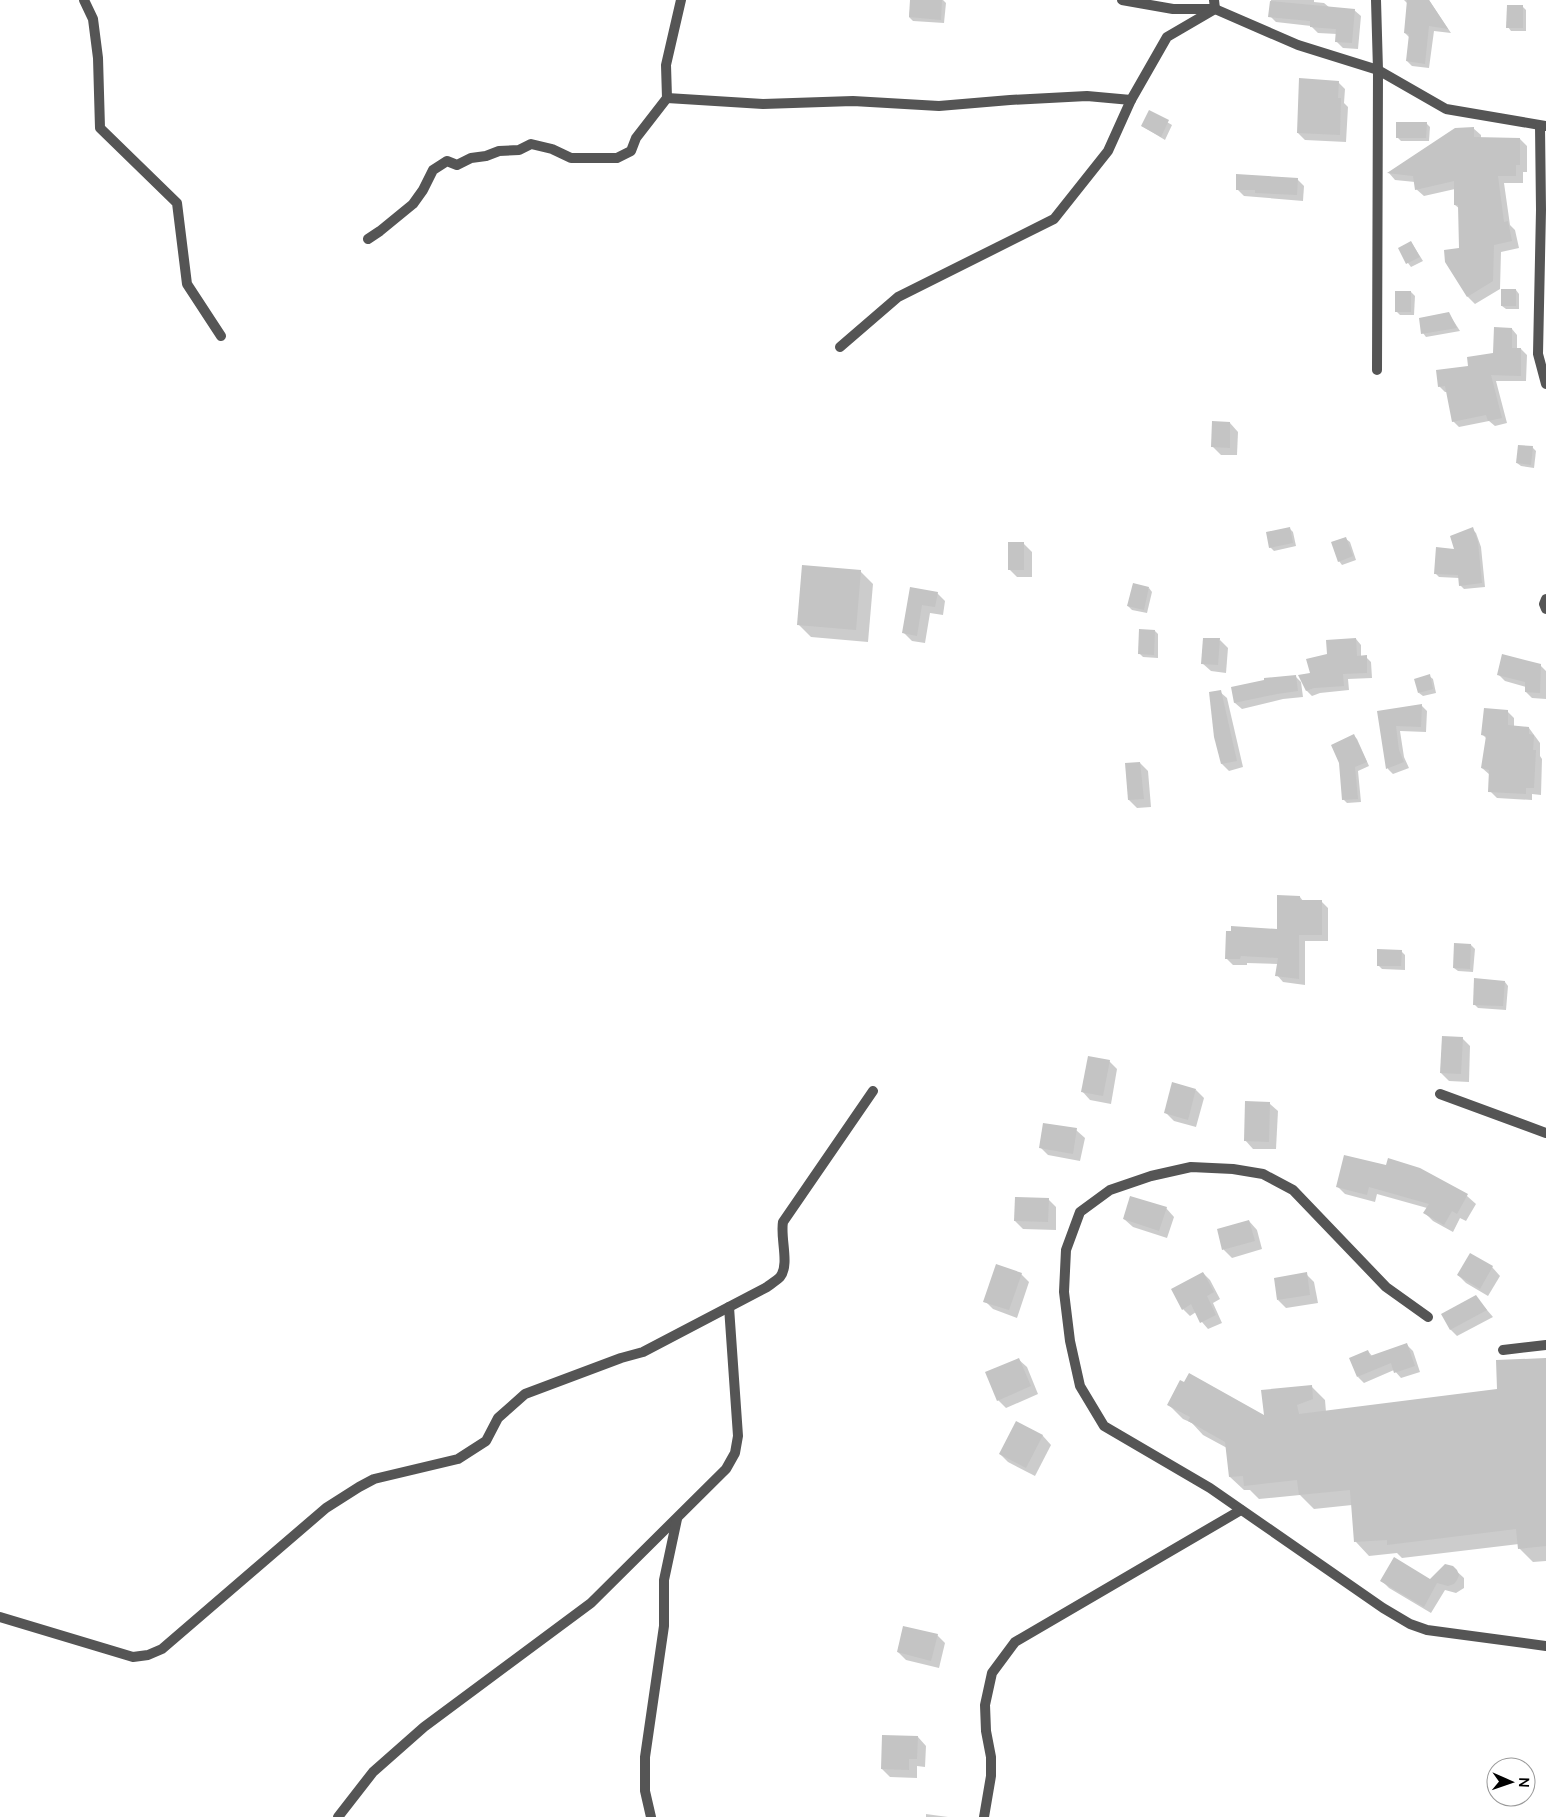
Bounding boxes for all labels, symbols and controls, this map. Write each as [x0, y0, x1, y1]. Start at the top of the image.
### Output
north arrow [1486, 1757, 1536, 1807]
text: N [1515, 1777, 1534, 1788]

